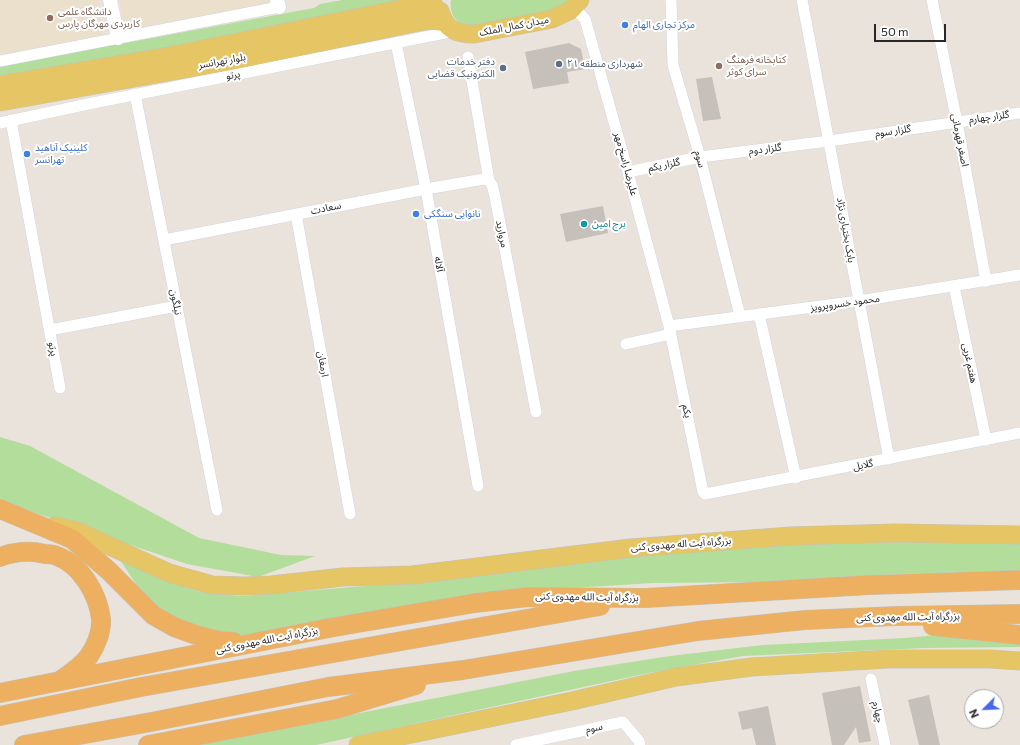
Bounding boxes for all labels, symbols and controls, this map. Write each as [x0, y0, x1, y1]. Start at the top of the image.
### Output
place label: دانشگاه علمی کاربردی مهرگان پارس [58, 6, 140, 30]
marker: دانشگاه علمی کاربردی مهرگان پارس [45, 13, 55, 23]
street label: میدان کمال الملک [478, 13, 550, 39]
scale bar [876, 16, 948, 42]
place label: مرکز تجاری الهام [633, 19, 695, 31]
marker: مرکز تجاری الهام [620, 20, 630, 30]
text: 50 m [881, 24, 909, 38]
street label: بلوار تهرانسر [197, 51, 247, 71]
place label: کتابخانه فرهنگ سرای کوثر [727, 54, 786, 78]
place label: دفتر خدمات الکترونیک قضایی [427, 56, 495, 80]
place label: شهرداری منطقه ۲۱ [567, 58, 643, 70]
marker: شهرداری منطقه ۲۱ [554, 59, 564, 69]
marker: کتابخانه فرهنگ سرای کوثر [714, 61, 724, 71]
marker: دفتر خدمات الکترونیک قضایی [498, 63, 508, 73]
street label: پرتو [225, 68, 241, 82]
street label: گلزار چهارم [968, 108, 1010, 126]
street label: اصغر قهرمانی [949, 112, 971, 168]
street label: گلزار سوم [874, 123, 912, 139]
street label: علیرضا راسخ مهر [612, 131, 640, 197]
street label: گلزار دوم [748, 141, 782, 157]
place label: کلینیک آناهید تهرانسر [35, 142, 87, 166]
marker: کلینیک آناهید تهرانسر [22, 149, 32, 159]
street label: سوم [692, 149, 708, 169]
street label: گلزار یکم [647, 156, 681, 174]
street label: بابک بختیاری نژاد [834, 196, 858, 264]
street label: سعادت [310, 199, 342, 217]
place label: نانوایی سنگکی [424, 208, 480, 220]
marker: نانوایی سنگکی [411, 209, 421, 219]
place label: برج امین [592, 218, 626, 230]
street label: مروارید [493, 219, 511, 249]
marker: برج امین [579, 219, 589, 229]
street label: آلاله [432, 255, 446, 273]
street label: نیلگون [168, 288, 184, 316]
street label: محمود خسروپرویز [810, 292, 880, 314]
street label: پرتو [46, 341, 60, 357]
street label: هفتم غربی [960, 342, 980, 384]
street label: ارمغان [315, 350, 331, 378]
street label: یکم [680, 403, 694, 419]
street label: گلایل [852, 457, 874, 473]
street label: بزرگراه آیت اله مهدوی کنی [630, 535, 732, 553]
street label: بزرگراه آیت الله مهدوی کنی [535, 590, 639, 604]
street label: بزرگراه آیت الله مهدوی کنی [856, 610, 960, 624]
street label: بزرگراه آیت الله مهدوی کنی [215, 624, 319, 656]
north arrow [964, 689, 1004, 729]
street label: چهارم [870, 700, 886, 724]
text: N [966, 707, 981, 720]
street label: سوم [584, 720, 604, 736]

